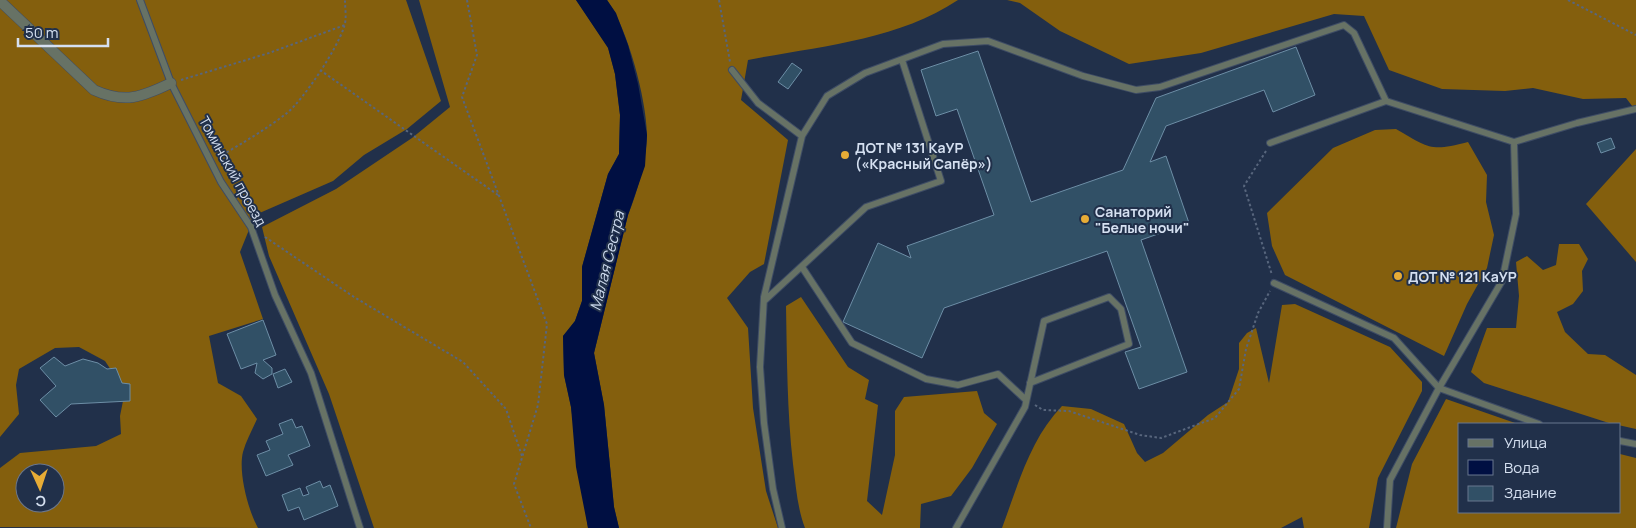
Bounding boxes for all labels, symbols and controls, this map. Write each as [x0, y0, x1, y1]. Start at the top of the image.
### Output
scale bar [18, 15, 108, 47]
text: 50 m [25, 22, 59, 43]
street label: Томинский проезд [195, 113, 271, 229]
place label: ДОТ № 131 КаУР («Красный Сапёр») [855, 138, 992, 173]
marker: ДОТ № 131 КаУР («Красный Сапёр») [839, 149, 851, 161]
place label: Санаторий "Белые ночи" [1095, 202, 1189, 237]
water label: Малая Сестра [585, 209, 630, 313]
marker: Санаторий "Белые ночи" [1079, 213, 1091, 225]
place label: ДОТ № 121 КаУР [1408, 267, 1517, 286]
marker: ДОТ № 121 КаУР [1392, 270, 1404, 282]
legend [1458, 423, 1621, 513]
text: Улица [1504, 432, 1547, 453]
text: Вода [1504, 457, 1539, 478]
north arrow [15, 463, 65, 513]
text: Здание [1504, 482, 1557, 503]
text: С [35, 492, 46, 511]

